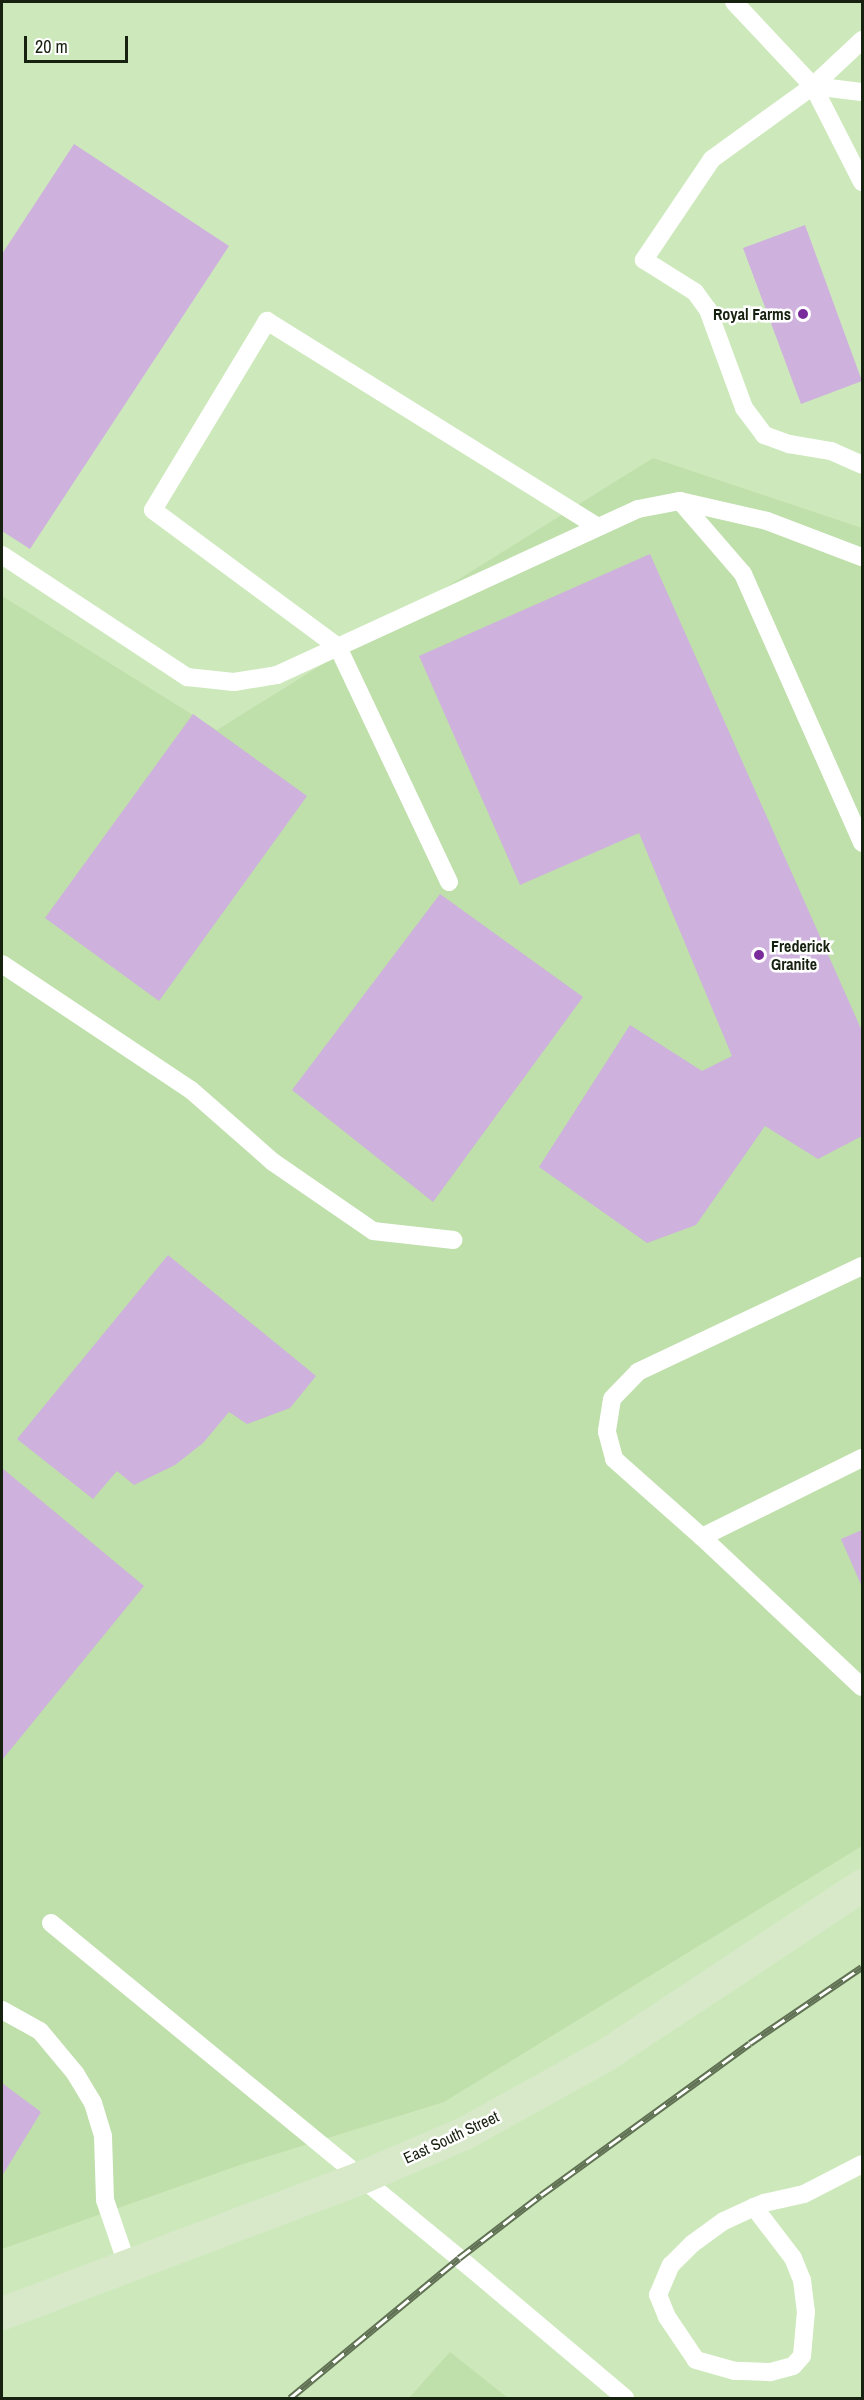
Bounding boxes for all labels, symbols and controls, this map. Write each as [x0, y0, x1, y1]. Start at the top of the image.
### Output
scale bar [27, 24, 130, 62]
text: 20 m [35, 34, 68, 59]
place label: Royal Farms [713, 304, 791, 324]
marker: Royal Farms [796, 307, 810, 321]
place label: Frederick Granite [771, 936, 830, 974]
marker: Frederick Granite [752, 948, 766, 962]
street label: East South Street [400, 2107, 502, 2167]

